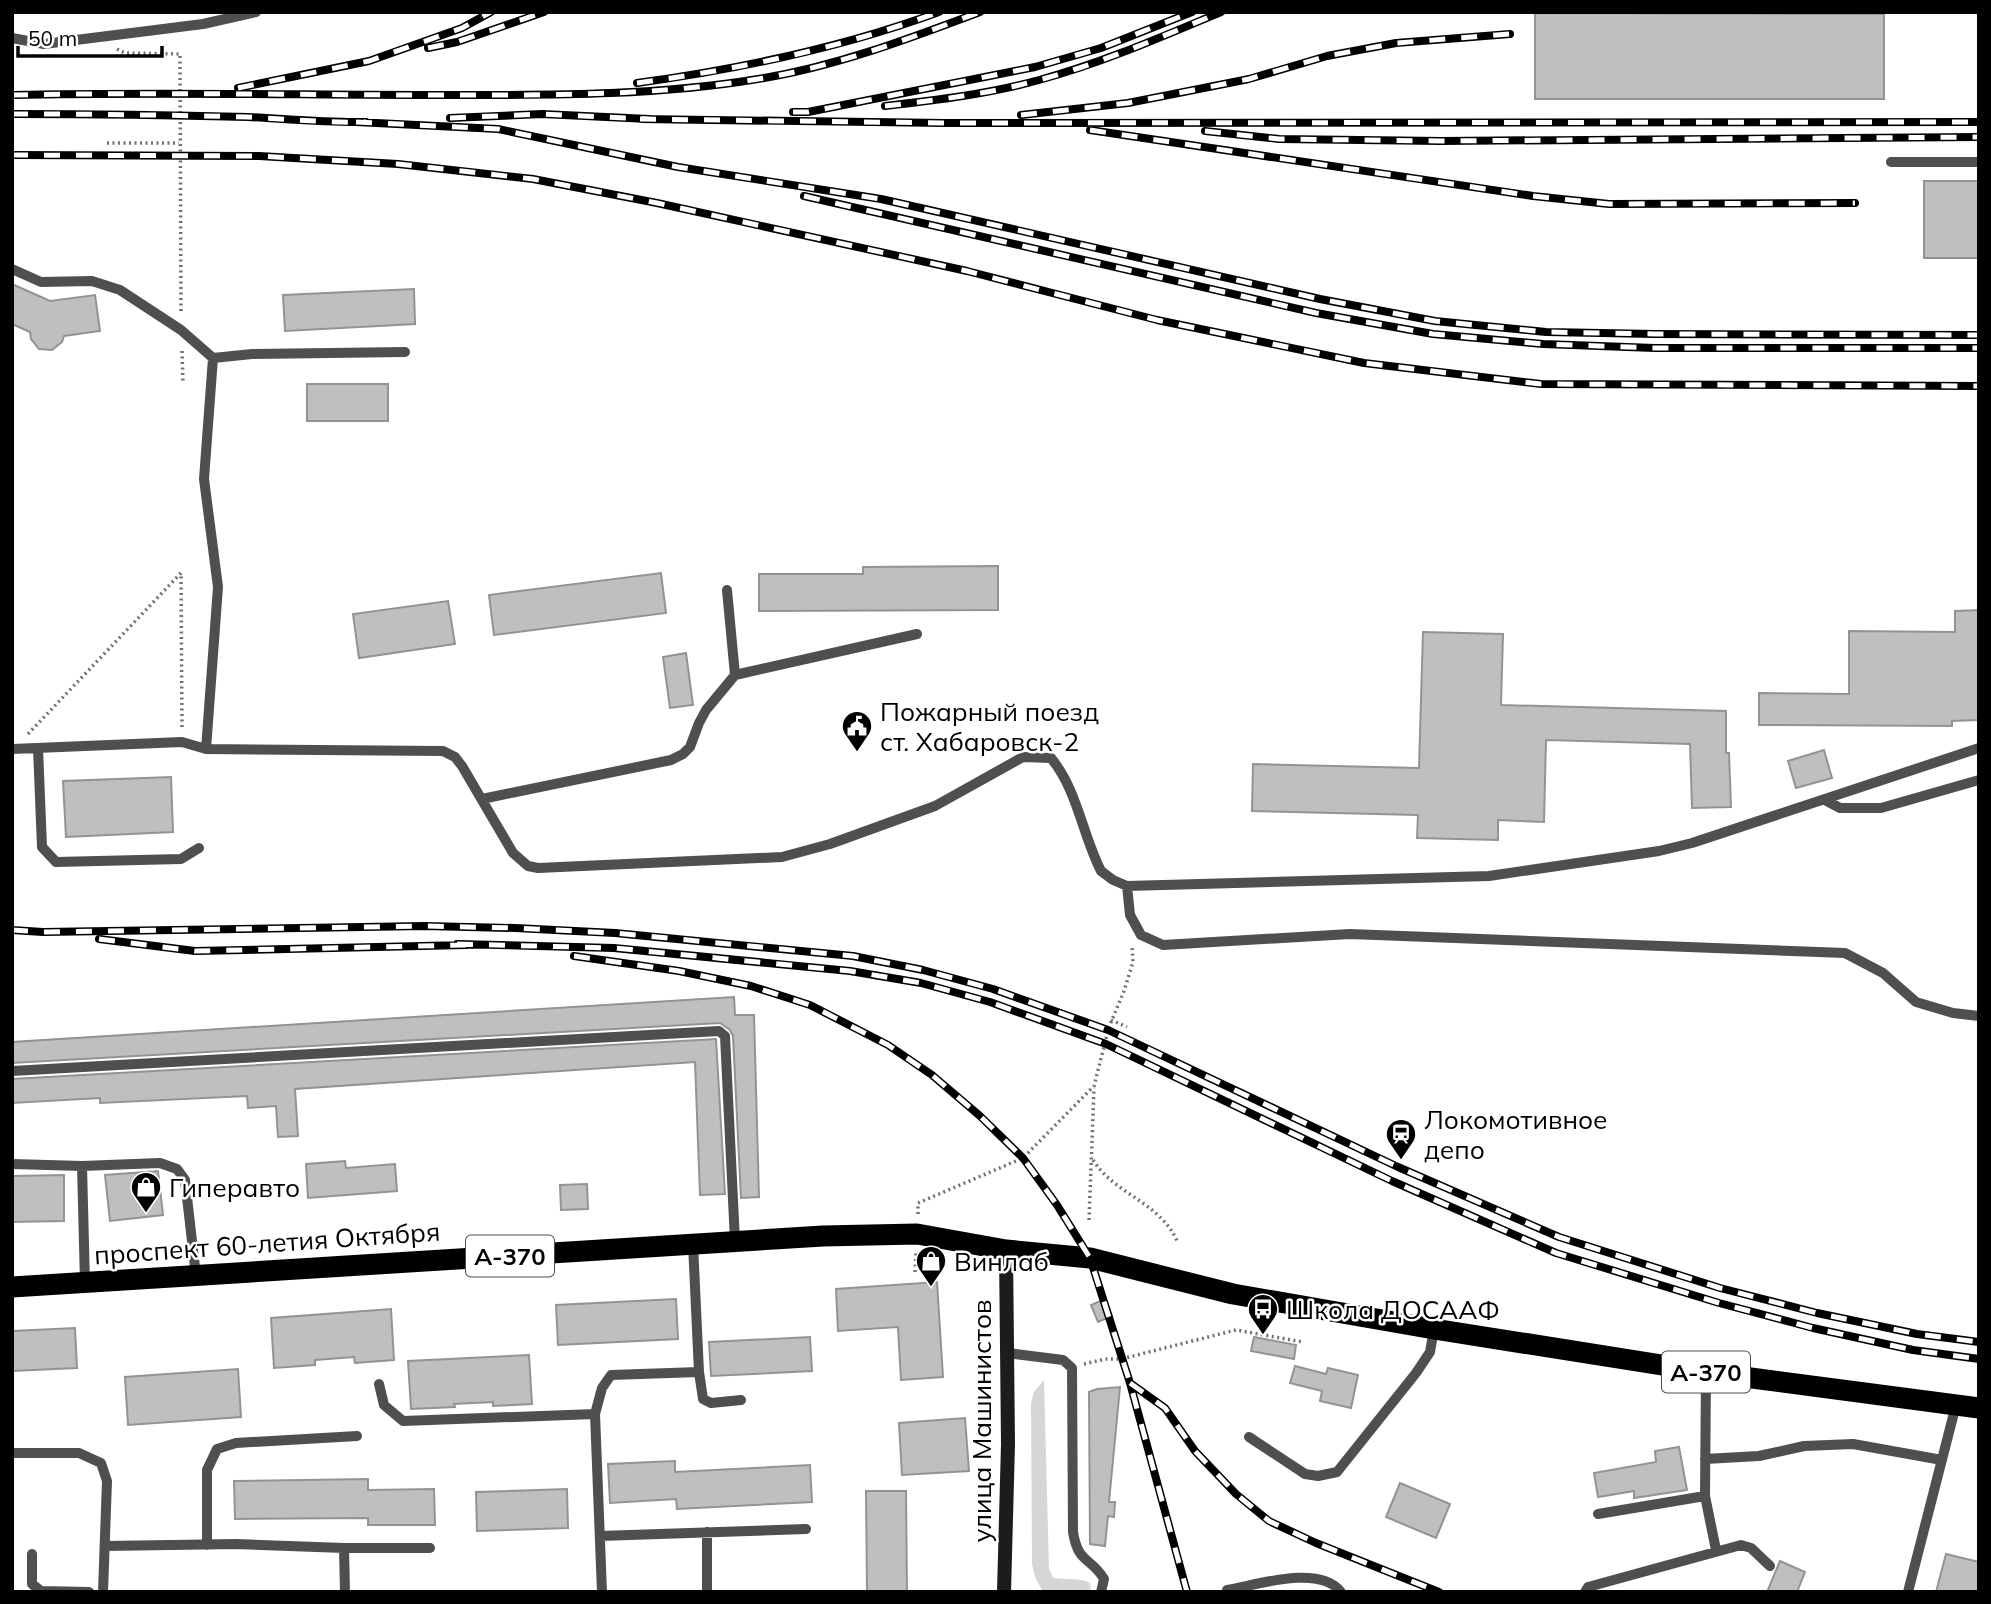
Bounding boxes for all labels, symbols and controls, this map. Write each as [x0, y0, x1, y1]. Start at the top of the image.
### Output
scale bar [18, 14, 161, 58]
text: 50 m [28, 25, 77, 51]
place label: Пожарный поезд ст. Хабаровск-2 [880, 695, 1099, 758]
public building icon: Пожарный поезд ст. Хабаровск-2 [840, 709, 874, 753]
place label: Локомотивное депо [1424, 1103, 1607, 1166]
station icon: Локомотивное депо [1384, 1117, 1418, 1161]
shop icon: Гиперавто [129, 1170, 163, 1214]
place label: Гиперавто [169, 1171, 300, 1204]
street label: проспект 60-летия Октября [93, 1214, 441, 1272]
road number: А-370 [466, 1236, 554, 1276]
shop icon: Винлаб [914, 1244, 948, 1288]
place label: Винлаб [954, 1245, 1049, 1278]
bus stop icon: Школа ДОСААФ [1246, 1292, 1280, 1336]
place label: Школа ДОСААФ [1286, 1293, 1500, 1326]
street label: улица Машинистов [965, 1300, 998, 1542]
road number: А-370 [1662, 1352, 1750, 1392]

